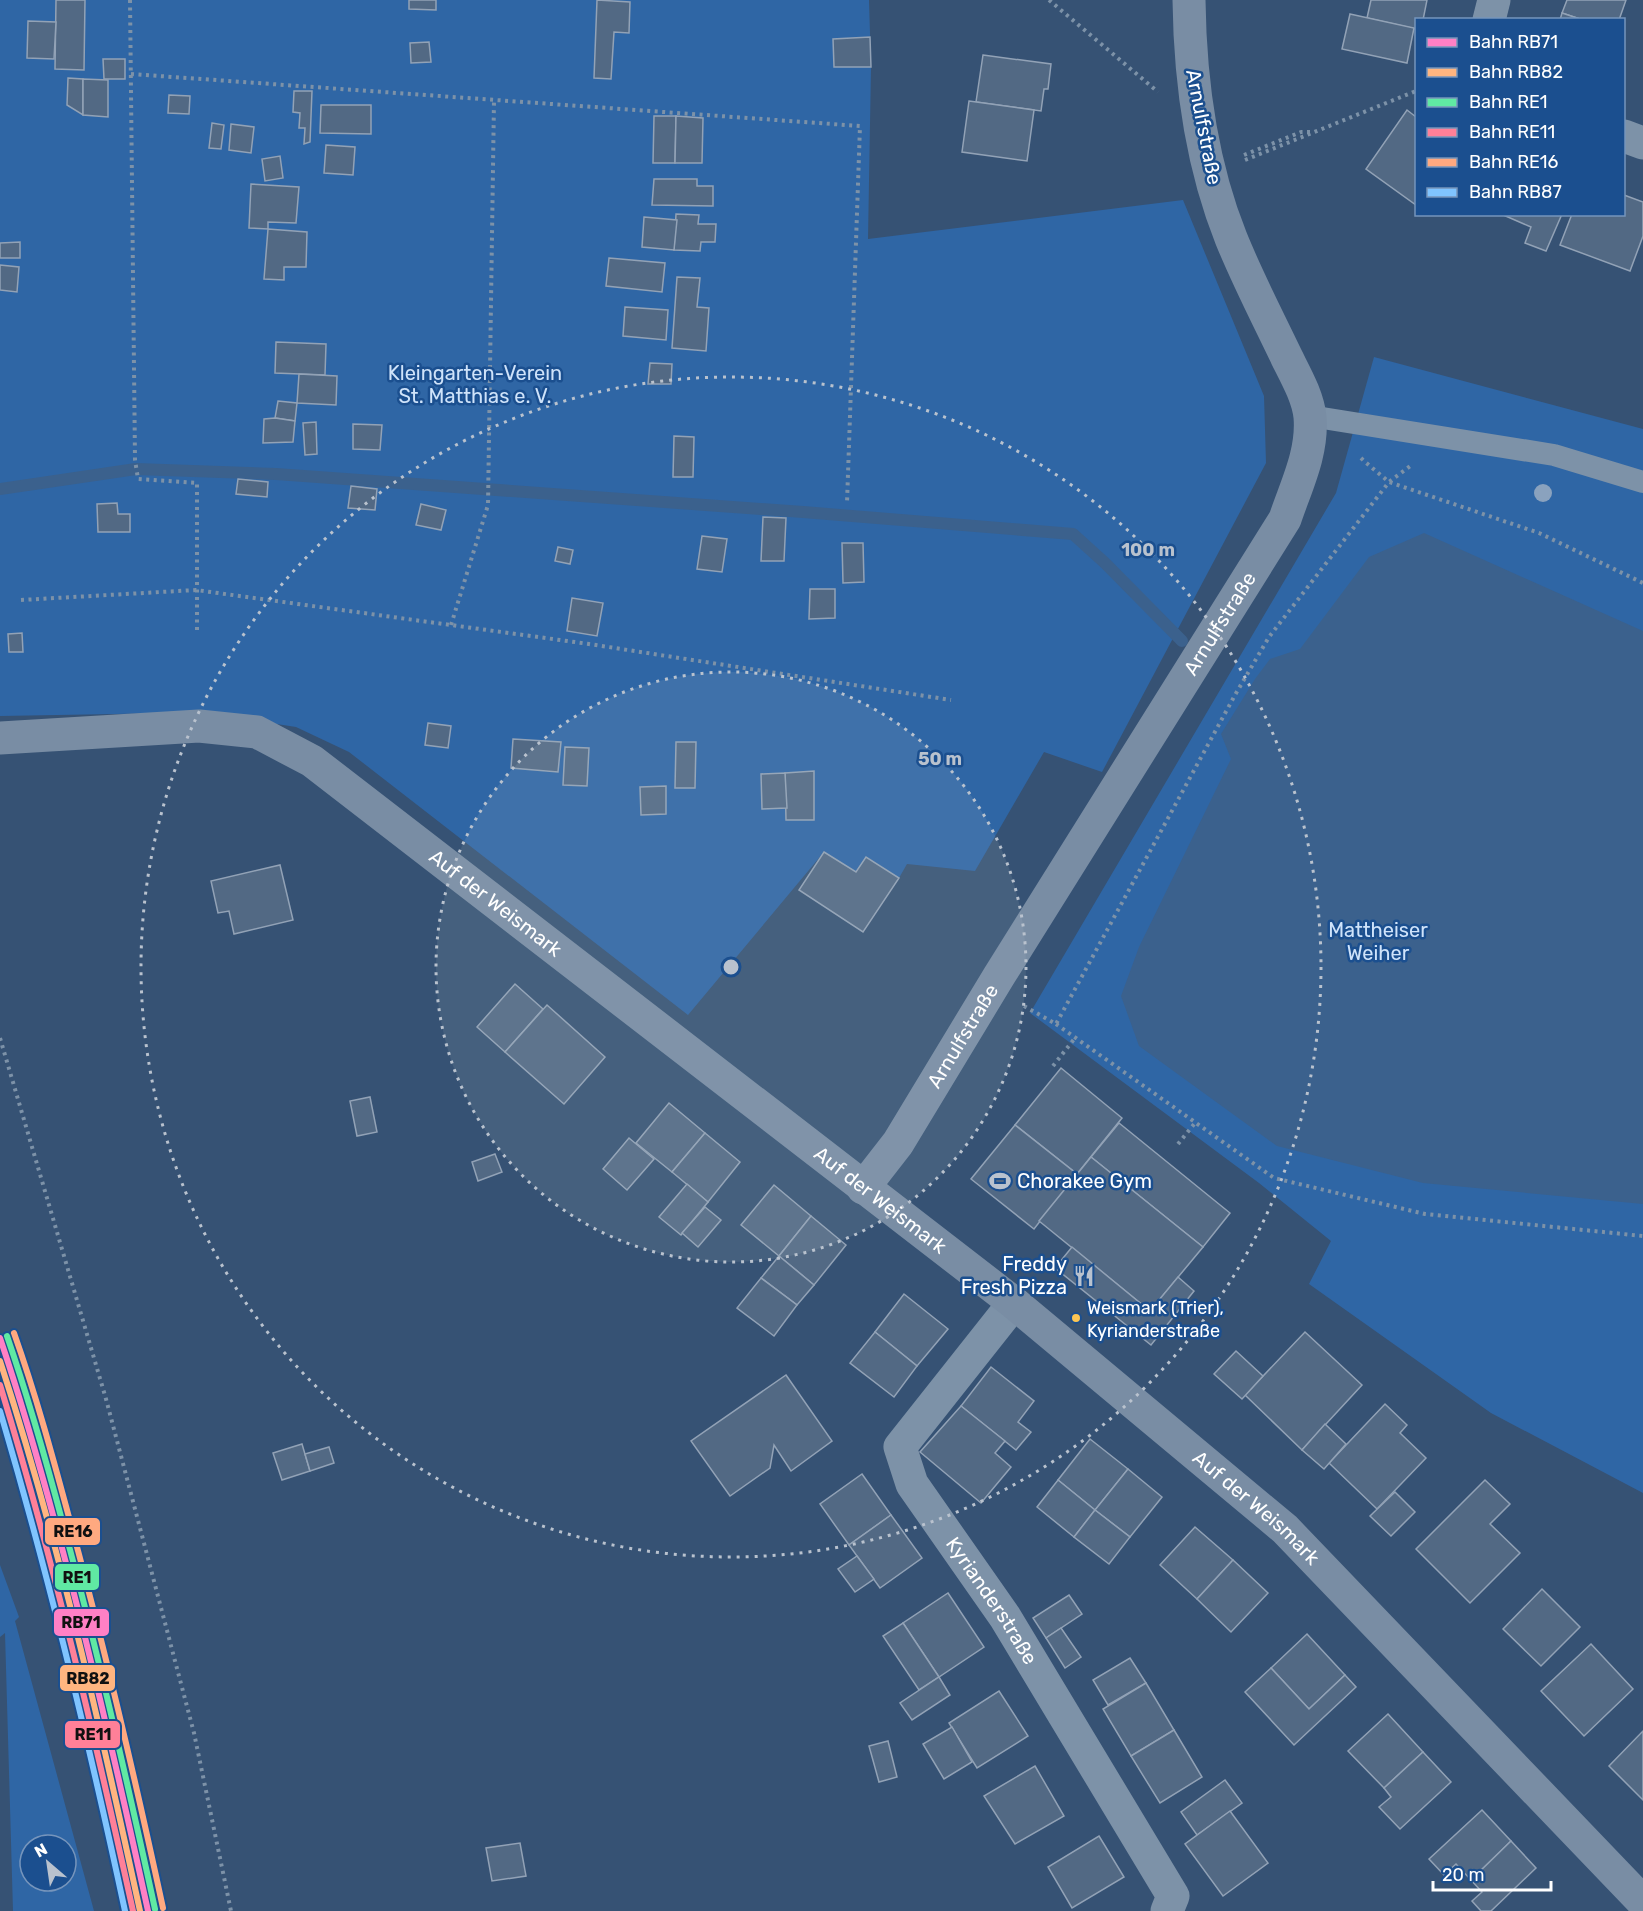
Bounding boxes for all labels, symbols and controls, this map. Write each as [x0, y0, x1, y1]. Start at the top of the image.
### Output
legend [1415, 18, 1625, 216]
text: Bahn RB71 [1469, 31, 1558, 53]
text: Bahn RB82 [1469, 61, 1563, 83]
street label: Arnulfstraße [1181, 67, 1227, 187]
text: Bahn RE1 [1469, 91, 1547, 113]
text: Bahn RE11 [1469, 121, 1555, 143]
text: Bahn RE16 [1469, 151, 1558, 173]
text: Bahn RB87 [1469, 181, 1562, 203]
park label: Kleingarten-Verein St. Matthias e. V. [388, 361, 562, 408]
text: 100 m [1121, 539, 1175, 561]
street label: Arnulfstraße [1178, 567, 1261, 680]
text: 50 m [918, 748, 962, 770]
street label: Auf der Weismark [425, 844, 567, 962]
park label: Mattheiser Weiher [1328, 918, 1428, 965]
centre of rings [721, 957, 741, 977]
street label: Arnulfstraße [922, 980, 1003, 1092]
street label: Auf der Weismark [809, 1141, 952, 1259]
sports icon: Chorakee Gym [988, 1169, 1012, 1193]
place label: Chorakee Gym [1017, 1169, 1152, 1193]
place label: Freddy Fresh Pizza [961, 1252, 1067, 1299]
restaurant icon: Freddy Fresh Pizza [1072, 1264, 1096, 1288]
place label: Weismark (Trier), Kyrianderstraße [1087, 1297, 1224, 1342]
marker: Weismark (Trier), Kyrianderstraße [1070, 1312, 1082, 1324]
street label: Auf der Weismark [1188, 1445, 1325, 1570]
line badge: RE16 [44, 1517, 101, 1546]
text: RE16 [53, 1522, 93, 1541]
street label: Kyrianderstraße [941, 1532, 1043, 1669]
line badge: RE1 [54, 1563, 100, 1591]
text: RE1 [62, 1568, 92, 1587]
line badge: RB71 [53, 1608, 110, 1637]
text: RB71 [61, 1613, 101, 1632]
line badge: RB82 [59, 1664, 116, 1692]
text: RB82 [66, 1669, 110, 1688]
line badge: RE11 [64, 1720, 121, 1749]
text: RE11 [74, 1725, 112, 1744]
north arrow [18, 1833, 78, 1893]
text: N [31, 1839, 51, 1861]
scale bar [1433, 1854, 1552, 1892]
text: 20 m [1442, 1864, 1484, 1886]

